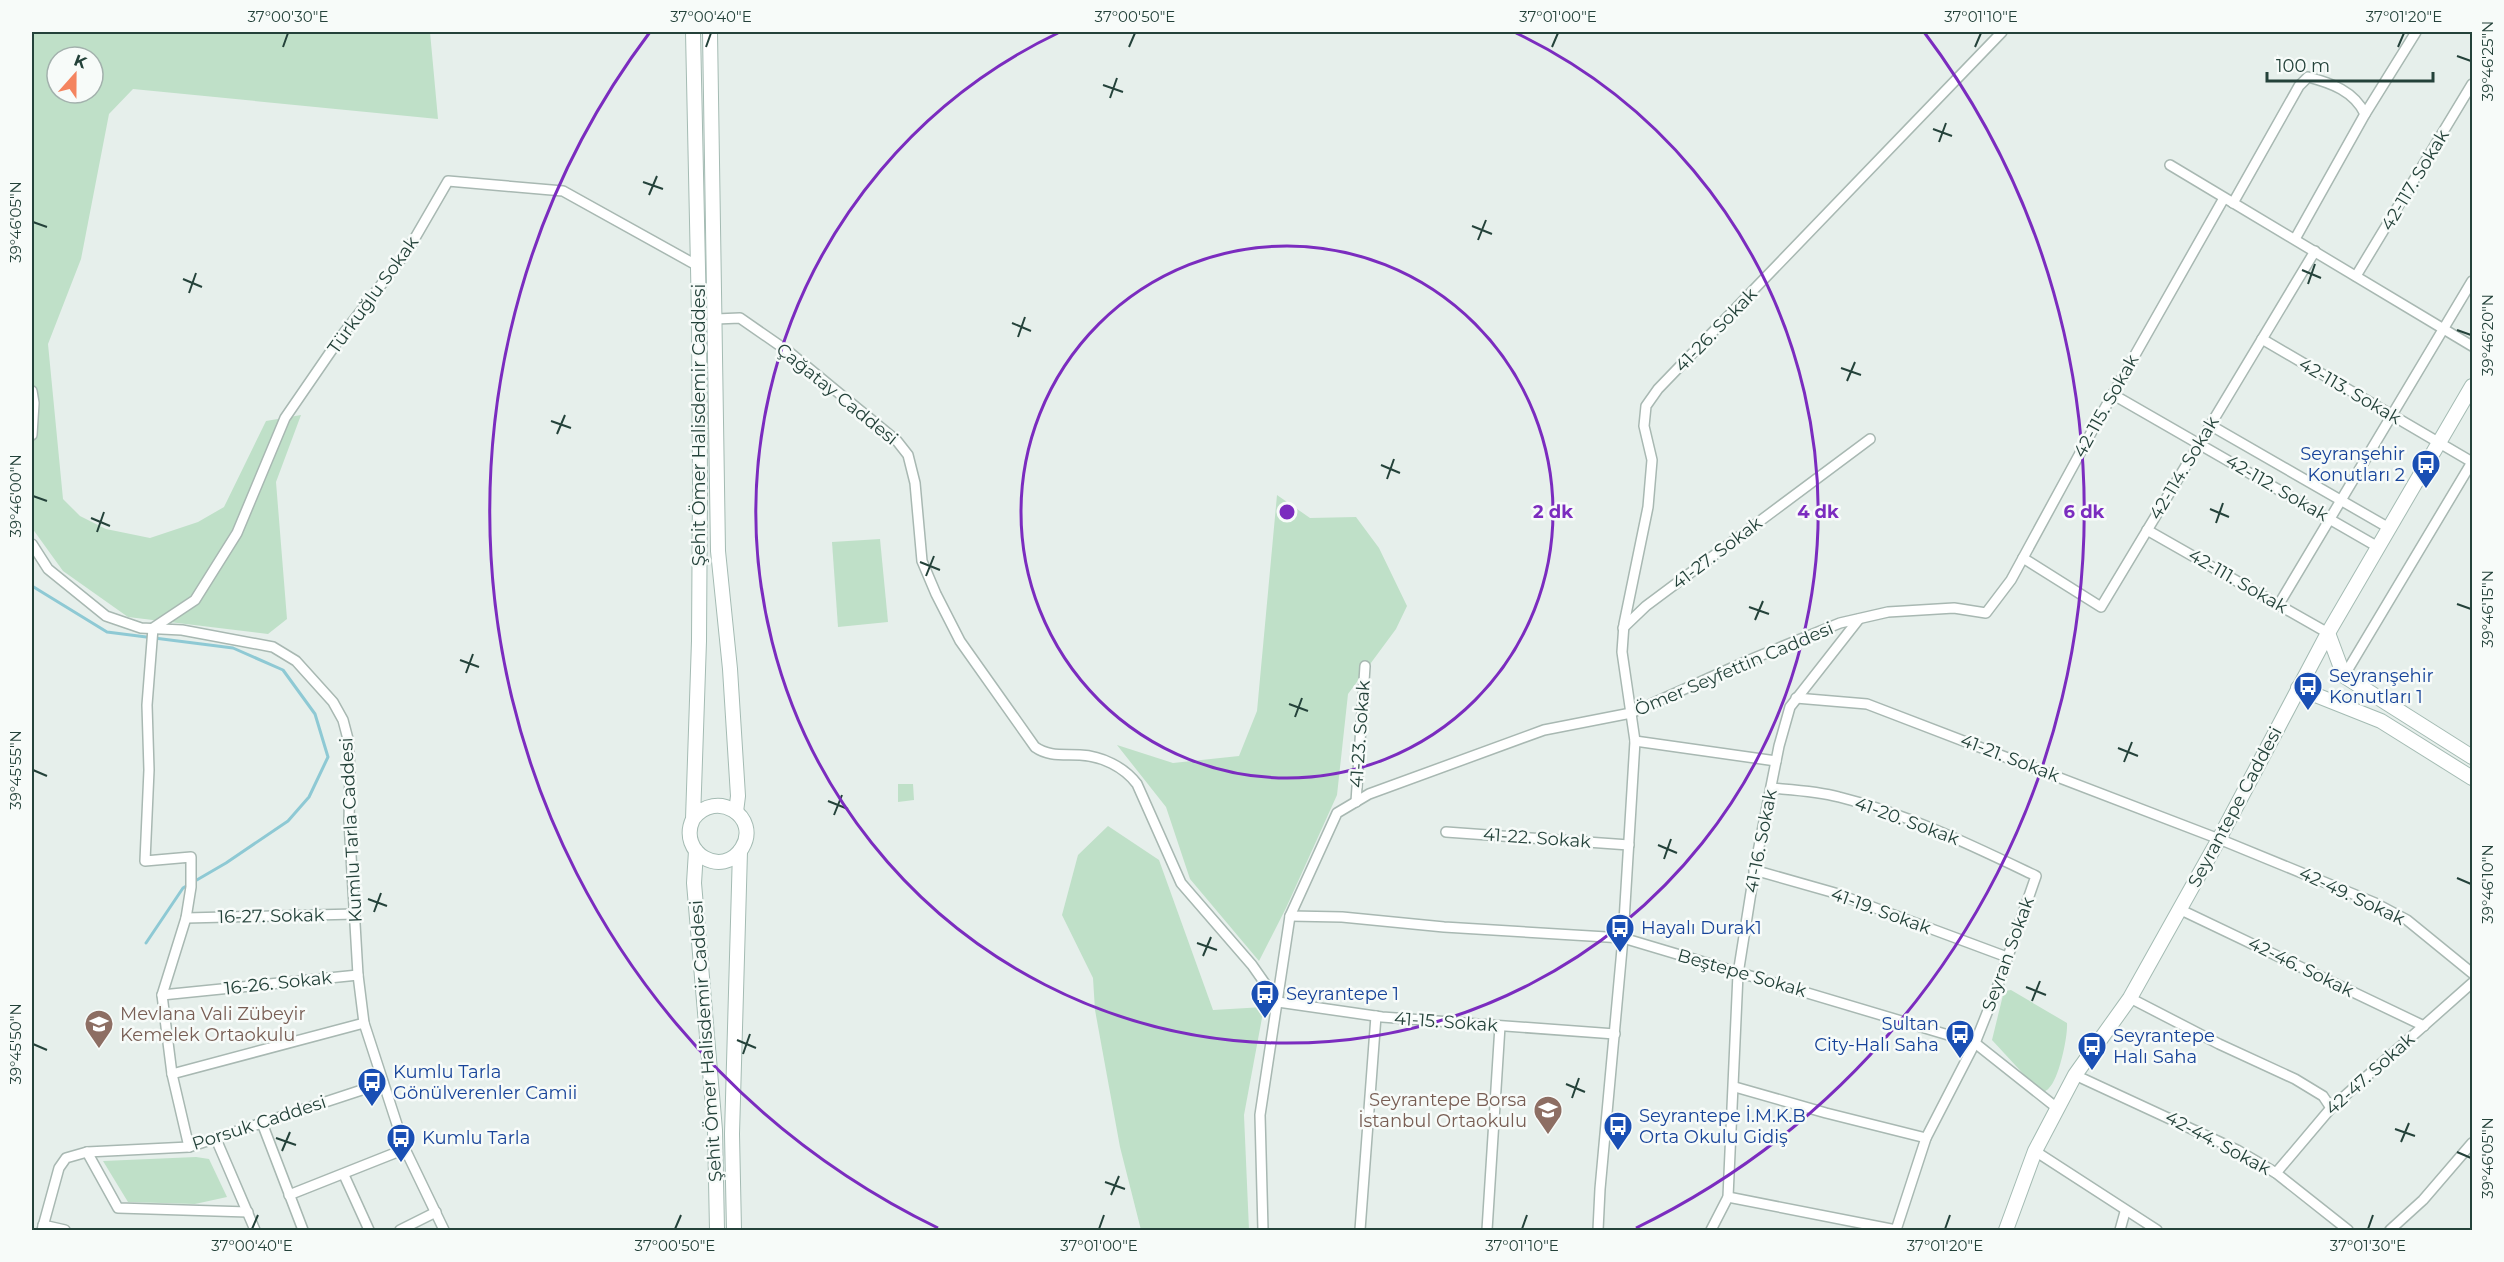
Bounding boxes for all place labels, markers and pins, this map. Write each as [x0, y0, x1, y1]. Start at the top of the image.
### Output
place label: Seyranşehir Konutları 2 [2300, 443, 2405, 486]
bus stop icon: Seyranşehir Konutları 2 [2410, 448, 2442, 490]
centre of rings [1277, 502, 1297, 522]
place label: Seyranşehir Konutları 1 [2329, 665, 2434, 708]
bus stop icon: Seyranşehir Konutları 1 [2292, 670, 2324, 712]
bus stop icon: Hayalı Durak1 [1604, 912, 1636, 954]
place label: Hayalı Durak1 [1641, 917, 1762, 939]
bus stop icon: Seyrantepe 1 [1249, 978, 1281, 1020]
place label: Seyrantepe 1 [1286, 983, 1399, 1005]
place label: Mevlana Vali Zübeyir Kemelek Ortaokulu [120, 1003, 306, 1046]
school or university icon: Mevlana Vali Zübeyir Kemelek Ortaokulu [83, 1008, 115, 1050]
place label: Sultan City-Halı Saha [1814, 1013, 1939, 1056]
bus stop icon: Sultan City-Halı Saha [1944, 1018, 1976, 1060]
place label: Seyrantepe Halı Saha [2113, 1025, 2215, 1068]
bus stop icon: Seyrantepe Halı Saha [2076, 1030, 2108, 1072]
place label: Kumlu Tarla Gönülverenler Camii [393, 1061, 577, 1104]
bus stop icon: Kumlu Tarla Gönülverenler Camii [356, 1066, 388, 1108]
place label: Seyrantepe Borsa İstanbul Ortaokulu [1358, 1089, 1527, 1132]
school or university icon: Seyrantepe Borsa İstanbul Ortaokulu [1532, 1094, 1564, 1136]
place label: Seyrantepe İ.M.K.B Orta Okulu Gidiş [1639, 1105, 1806, 1148]
bus stop icon: Seyrantepe İ.M.K.B Orta Okulu Gidiş [1602, 1110, 1634, 1152]
bus stop icon: Kumlu Tarla [385, 1122, 417, 1164]
place label: Kumlu Tarla [422, 1127, 530, 1149]

